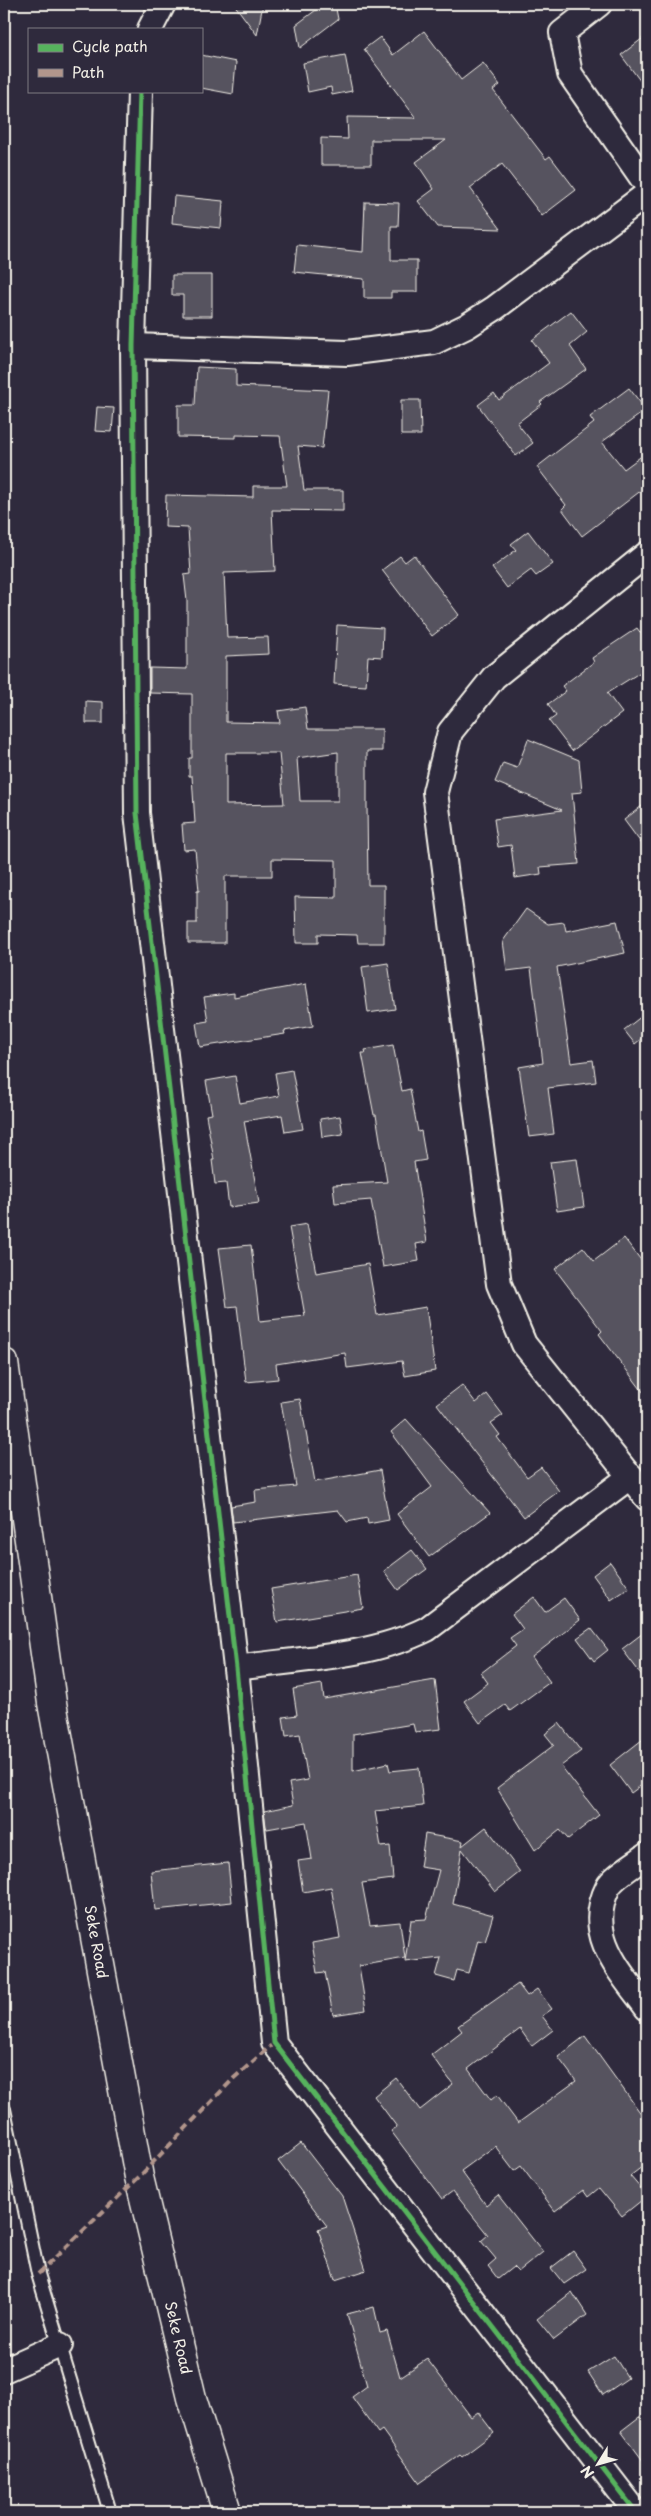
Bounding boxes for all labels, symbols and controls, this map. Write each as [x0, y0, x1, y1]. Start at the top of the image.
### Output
legend [28, 28, 202, 92]
text: Cycle path [72, 34, 148, 57]
text: Path [72, 60, 104, 83]
street label: Seke Road [80, 1903, 115, 1980]
street label: Seke Road [160, 2299, 199, 2376]
north arrow [574, 2438, 624, 2488]
text: N [575, 2461, 599, 2483]

